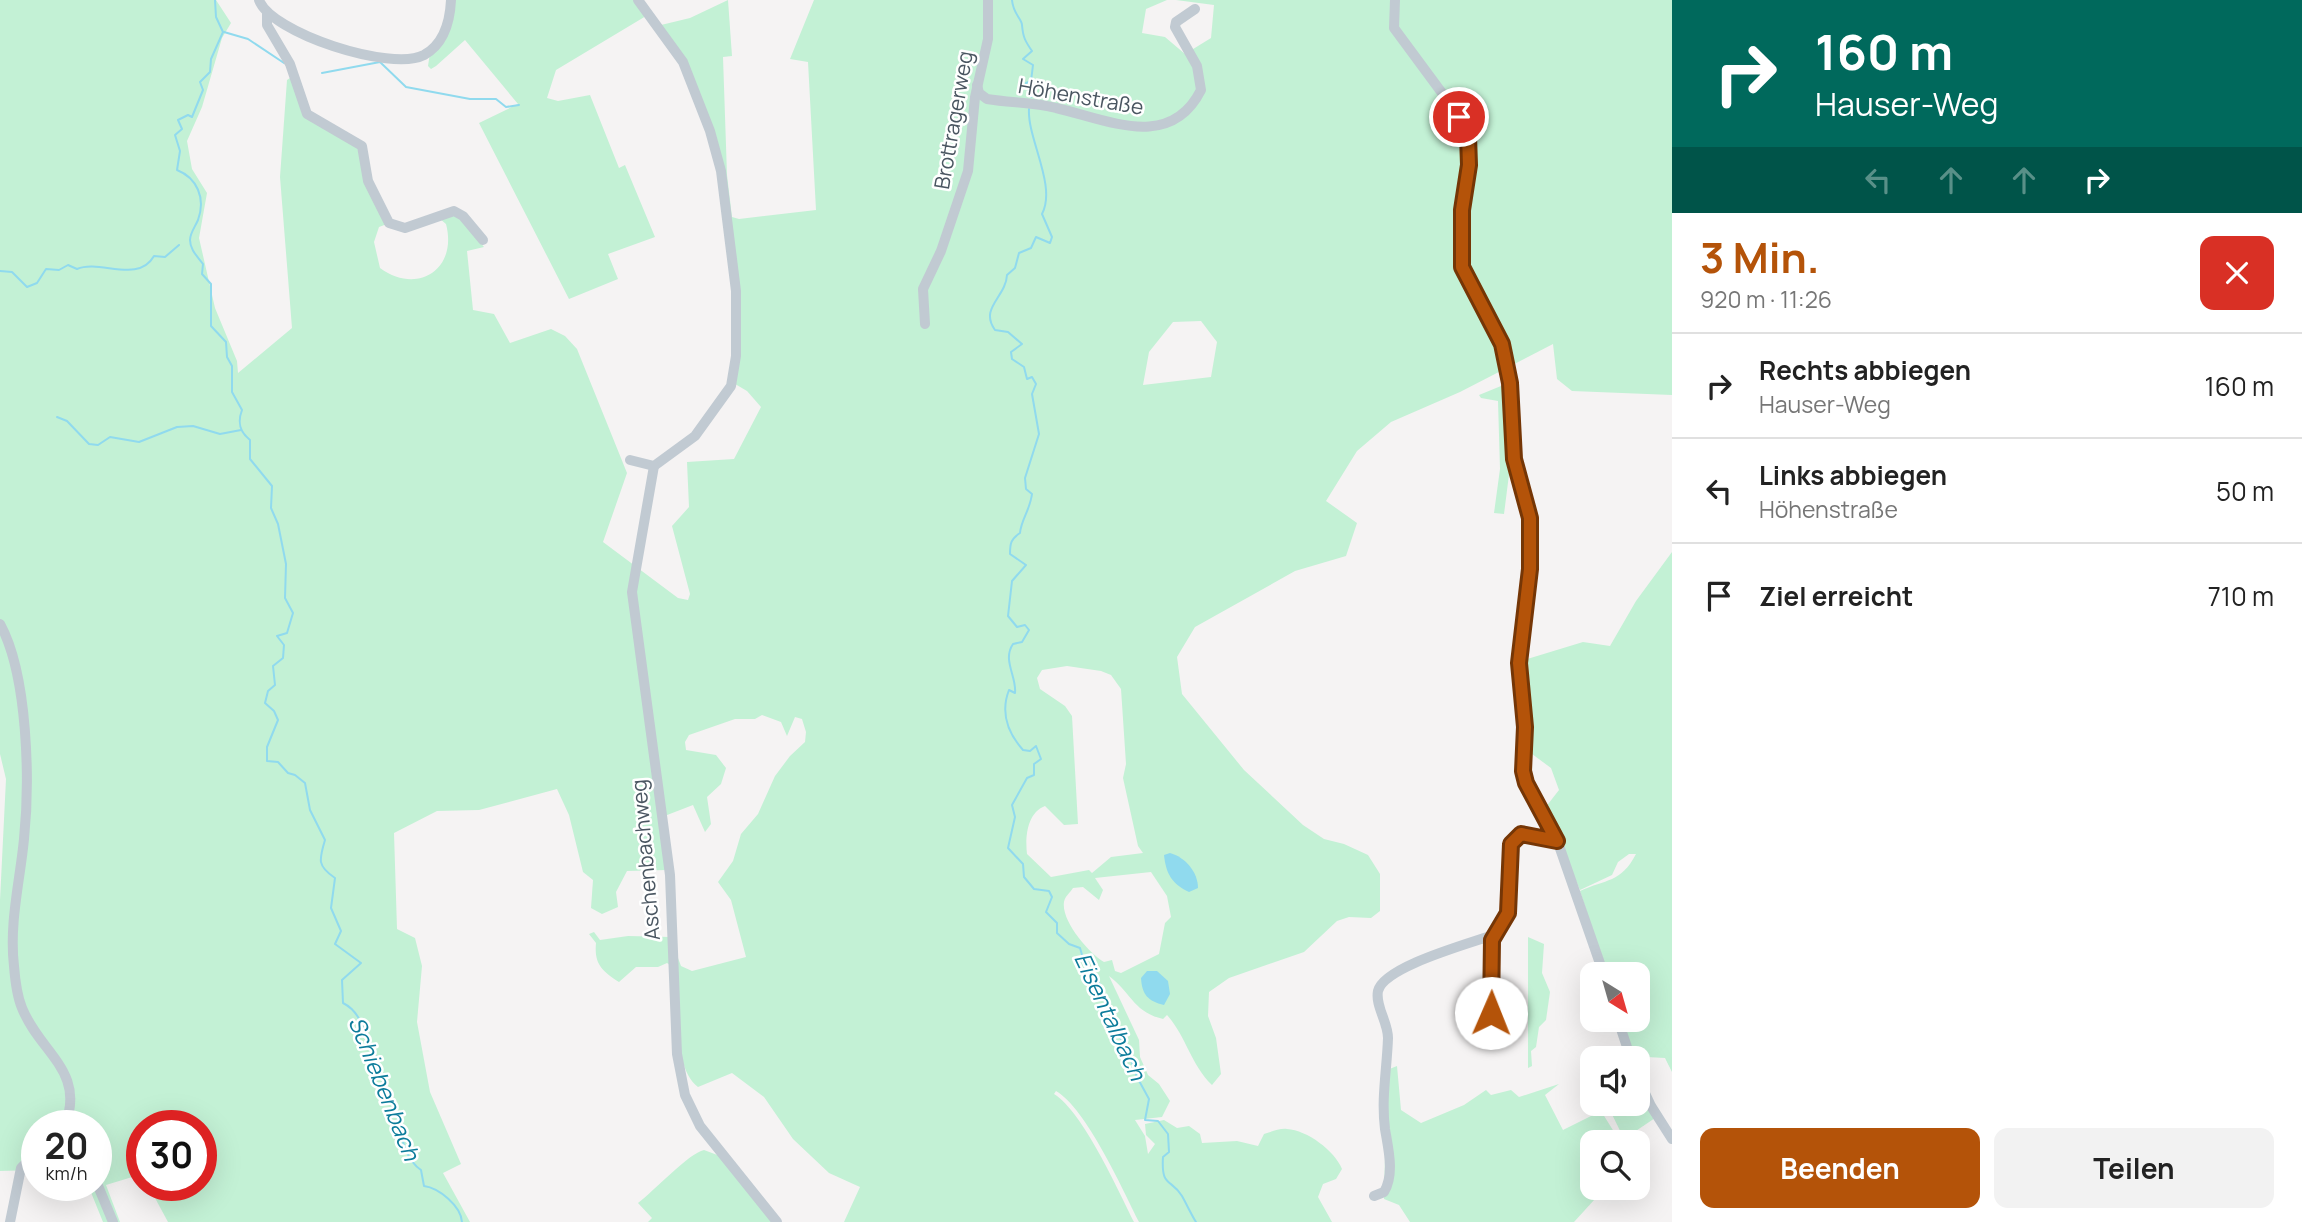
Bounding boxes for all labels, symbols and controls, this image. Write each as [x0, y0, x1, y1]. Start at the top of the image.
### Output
text: 160 m [1815, 18, 1953, 85]
icon: right [1700, 28, 1791, 119]
street label: Brottragerweg [927, 49, 979, 191]
street label: Höhenstraße [1016, 71, 1146, 121]
text: Hauser-Weg [1815, 82, 1998, 126]
pin [1429, 87, 1489, 147]
icon: arrive [1440, 98, 1478, 136]
icon: left [1859, 161, 1897, 199]
icon: ahead [1932, 161, 1970, 199]
icon: ahead [2005, 161, 2043, 199]
icon: right [2078, 161, 2116, 199]
text: 3 Min. [1700, 228, 1820, 286]
button: close [2200, 236, 2274, 310]
text: 920 m · 11:26 [1700, 283, 1832, 315]
text: Rechts abbiegen [1759, 352, 1971, 388]
icon: right [1700, 367, 1738, 405]
text: 160 m [2205, 368, 2274, 404]
text: Hauser-Weg [1759, 388, 1891, 420]
text: Links abbiegen [1759, 457, 1947, 493]
icon: left [1700, 472, 1738, 510]
text: 50 m [2216, 473, 2274, 509]
text: Höhenstraße [1759, 493, 1898, 525]
icon: arrive [1700, 577, 1738, 615]
text: Ziel erreicht [1759, 578, 1913, 614]
text: 710 m [2208, 578, 2274, 614]
street label: Aschenbachweg [624, 778, 666, 942]
water label: Eisentalbach [1067, 947, 1155, 1086]
north arrow [1580, 962, 1650, 1032]
map controls [1580, 962, 1650, 1200]
position arrow [1454, 976, 1528, 1050]
water label: Schiebenbach [342, 1011, 429, 1166]
button: sound [1580, 1046, 1650, 1116]
speed limit sign: 30 [126, 1110, 217, 1201]
text: 20 [45, 1122, 88, 1170]
button: Beenden [1700, 1128, 1980, 1208]
button: Teilen [1994, 1128, 2274, 1208]
button: search [1580, 1130, 1650, 1200]
text: km/h [46, 1161, 87, 1185]

